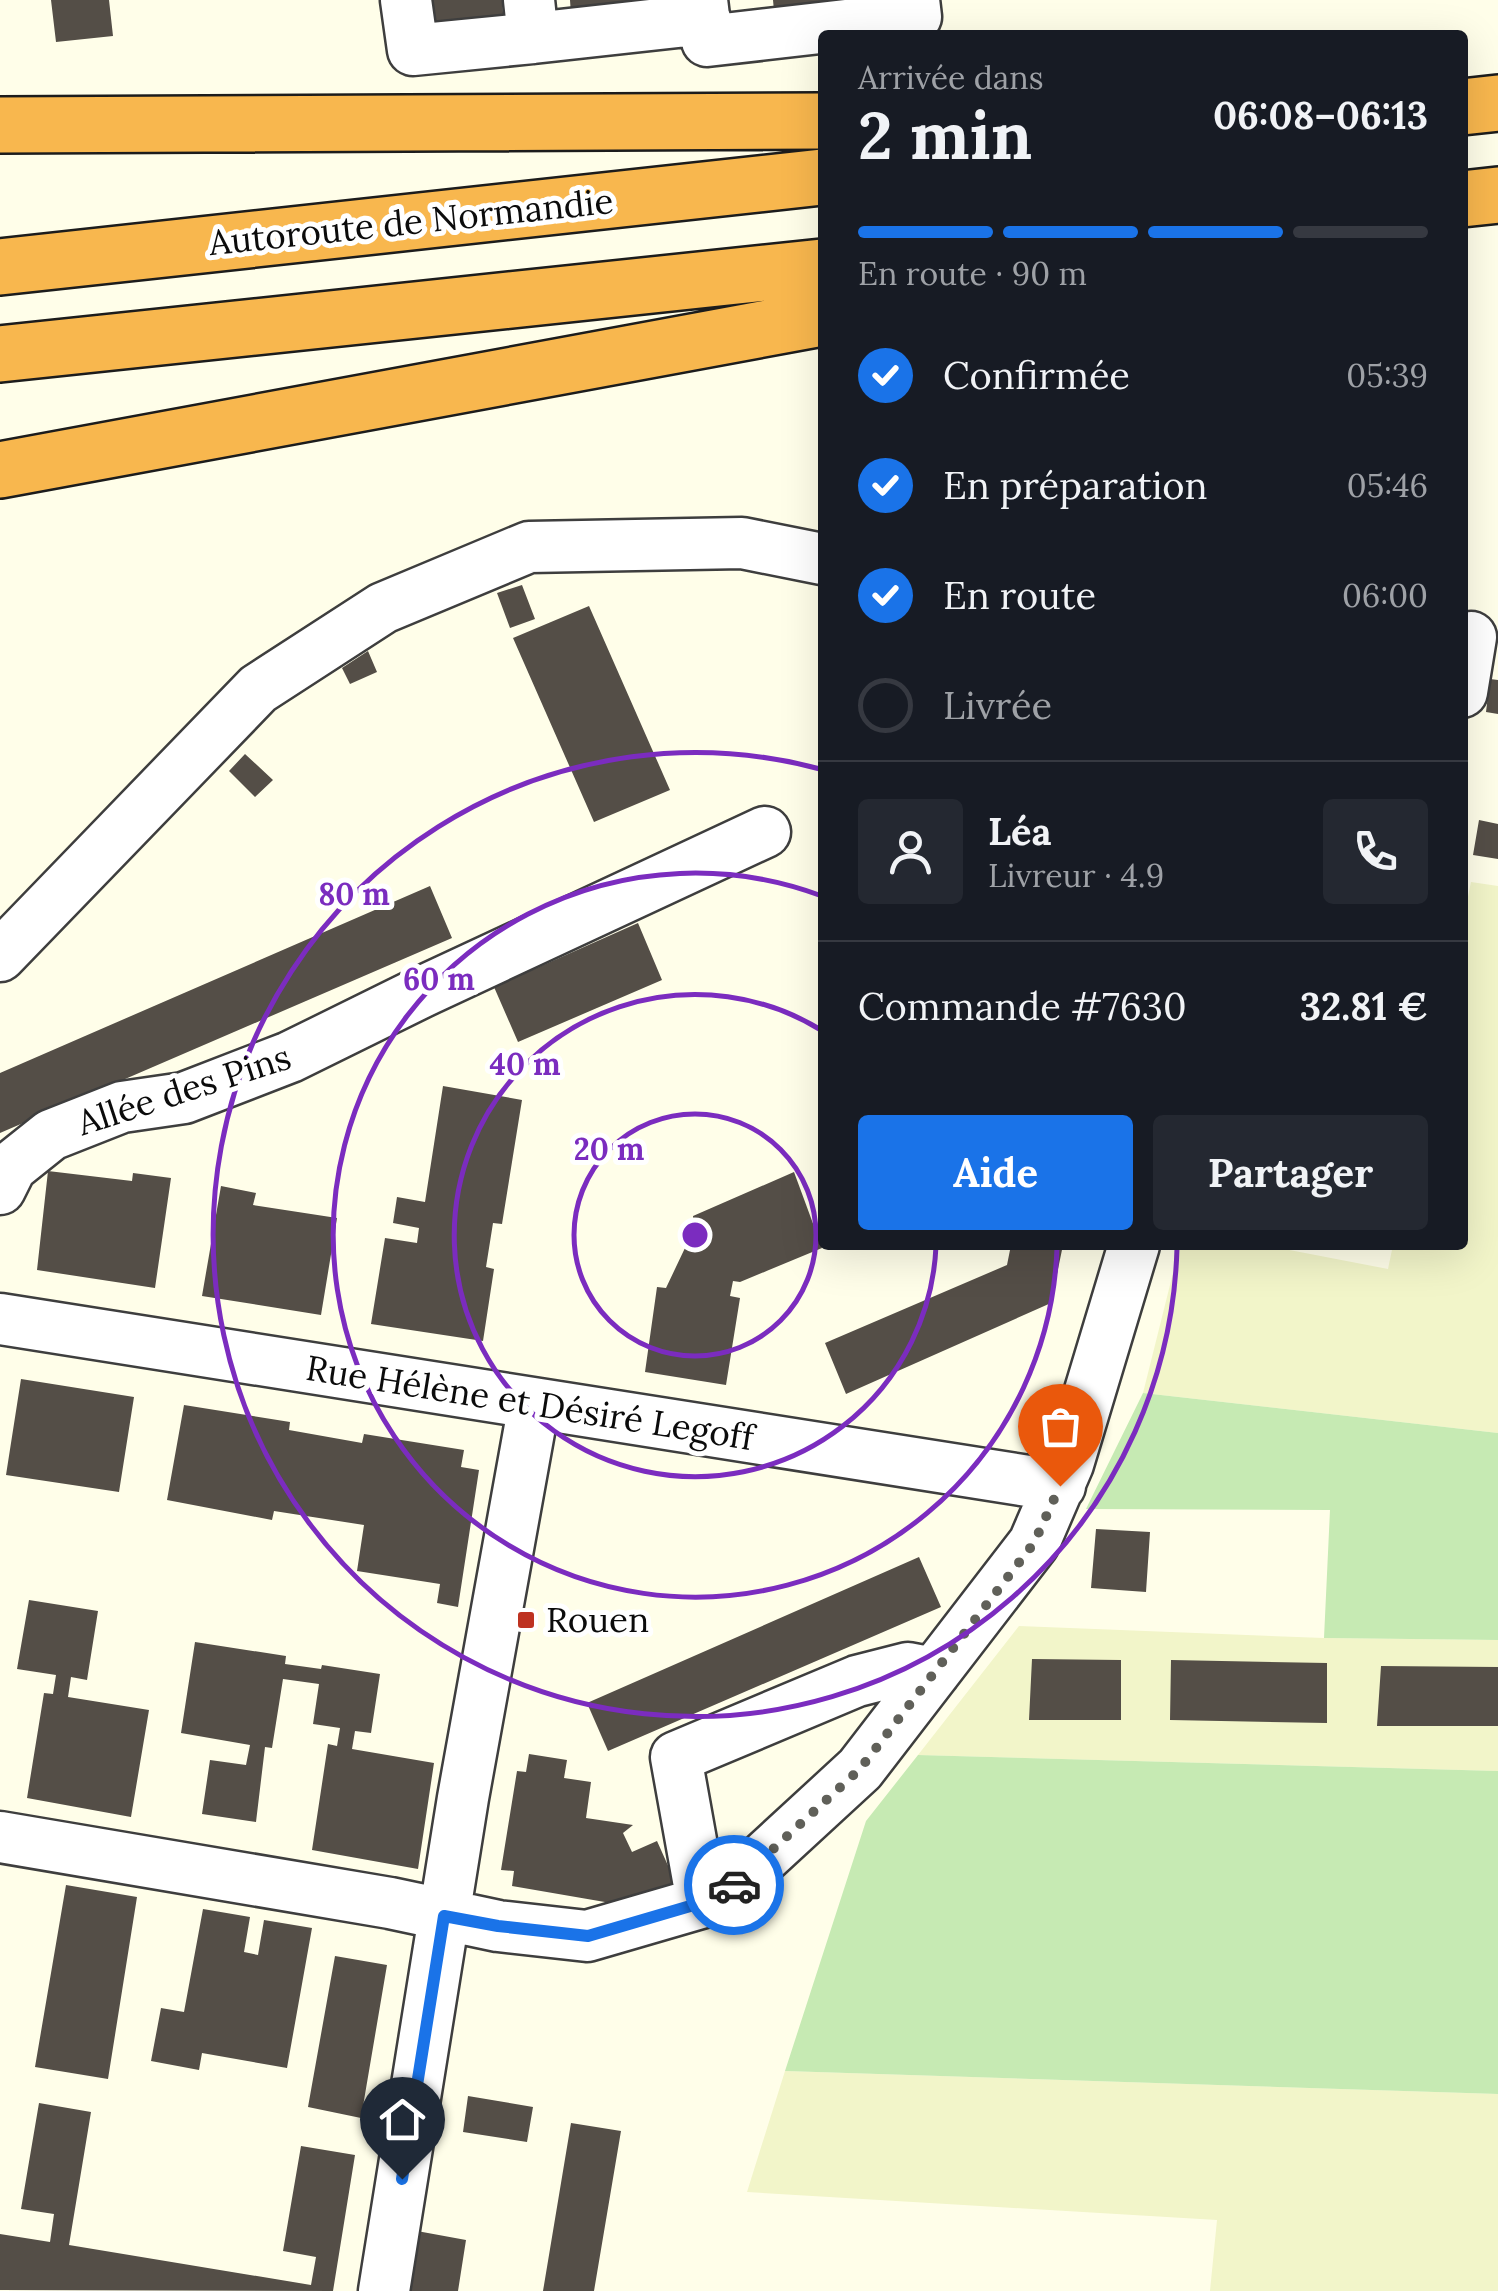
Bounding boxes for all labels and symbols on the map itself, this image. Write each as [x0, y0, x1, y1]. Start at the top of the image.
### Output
street label: Autoroute de Normandie [206, 178, 615, 265]
text: 80 m [318, 875, 390, 913]
text: 60 m [403, 960, 475, 998]
street label: Allée des Pins [71, 1034, 296, 1145]
text: 40 m [490, 1045, 561, 1083]
text: 20 m [574, 1130, 645, 1168]
centre of rings [677, 1217, 713, 1253]
street label: Rue Hélène et Désiré Legoff [303, 1345, 759, 1460]
pin [1018, 1384, 1103, 1487]
place label: Rouen [546, 1597, 649, 1642]
marker: Rouen [515, 1609, 537, 1631]
courier [684, 1835, 784, 1935]
pin [360, 2077, 445, 2180]

